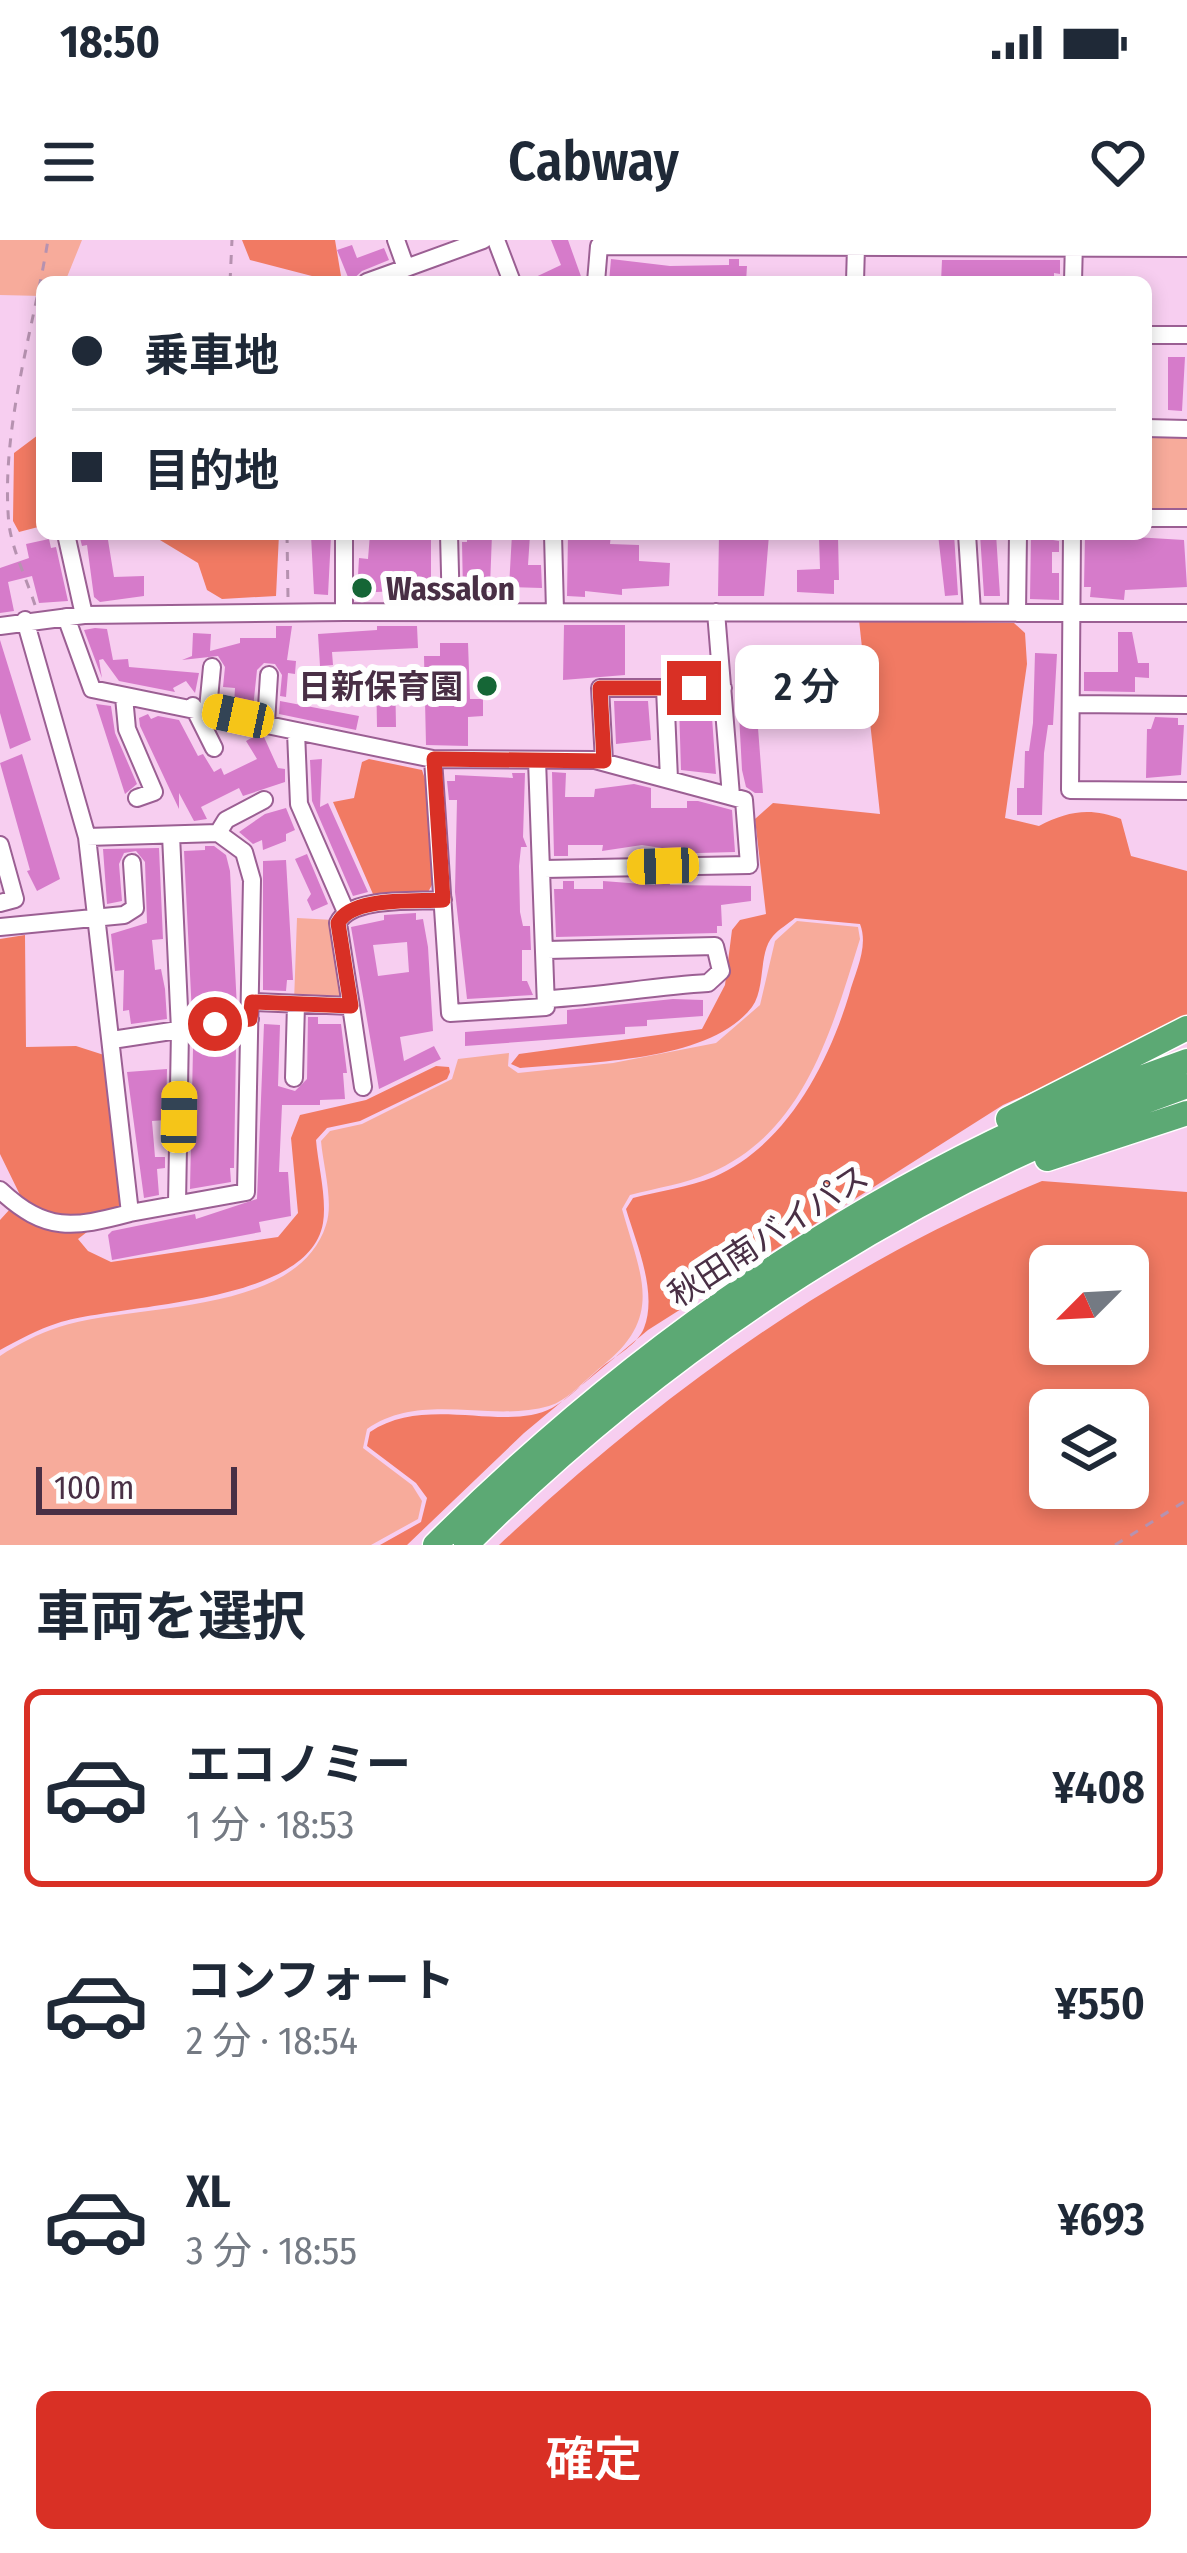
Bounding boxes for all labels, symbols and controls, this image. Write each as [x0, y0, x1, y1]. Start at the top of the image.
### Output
text: 18:50 [60, 15, 160, 69]
icon: menu [36, 129, 102, 195]
icon: heart [1085, 129, 1151, 195]
text: Cabway [508, 130, 679, 194]
text: 乗車地 [144, 329, 279, 383]
text: 目的地 [144, 444, 279, 498]
place label: Wassalon [386, 569, 515, 609]
marker: Wassalon [349, 575, 375, 601]
callout: 2 分 [736, 646, 880, 730]
route end [667, 661, 721, 715]
text: 2 分 [774, 664, 840, 710]
place label: 日新保育園 [298, 667, 463, 707]
marker: 日新保育園 [474, 673, 500, 699]
car [199, 691, 277, 741]
car [626, 847, 700, 885]
route start [188, 997, 242, 1051]
car [160, 1081, 198, 1153]
street label: 秋田南バイパス [661, 1156, 876, 1315]
north arrow [1029, 1245, 1149, 1365]
map controls [1029, 1245, 1149, 1509]
button: layers [1029, 1389, 1149, 1509]
scale bar [36, 1461, 237, 1514]
text: 100 m [54, 1468, 134, 1508]
text: 車両を選択 [36, 1585, 306, 1649]
icon: car [42, 1734, 150, 1842]
text: エコノミー [186, 1738, 411, 1792]
text: ¥408 [1052, 1761, 1145, 1815]
text: 1 分 · 18:53 [186, 1802, 354, 1848]
icon: car [42, 1950, 150, 2058]
text: コンフォート [186, 1954, 455, 2008]
text: ¥550 [1055, 1977, 1145, 2031]
text: 2 分 · 18:54 [186, 2018, 358, 2064]
text: XL [186, 2165, 231, 2219]
icon: car [42, 2166, 150, 2274]
text: ¥693 [1058, 2193, 1145, 2247]
text: 3 分 · 18:55 [186, 2228, 357, 2274]
button: 確定 [36, 2391, 1151, 2529]

